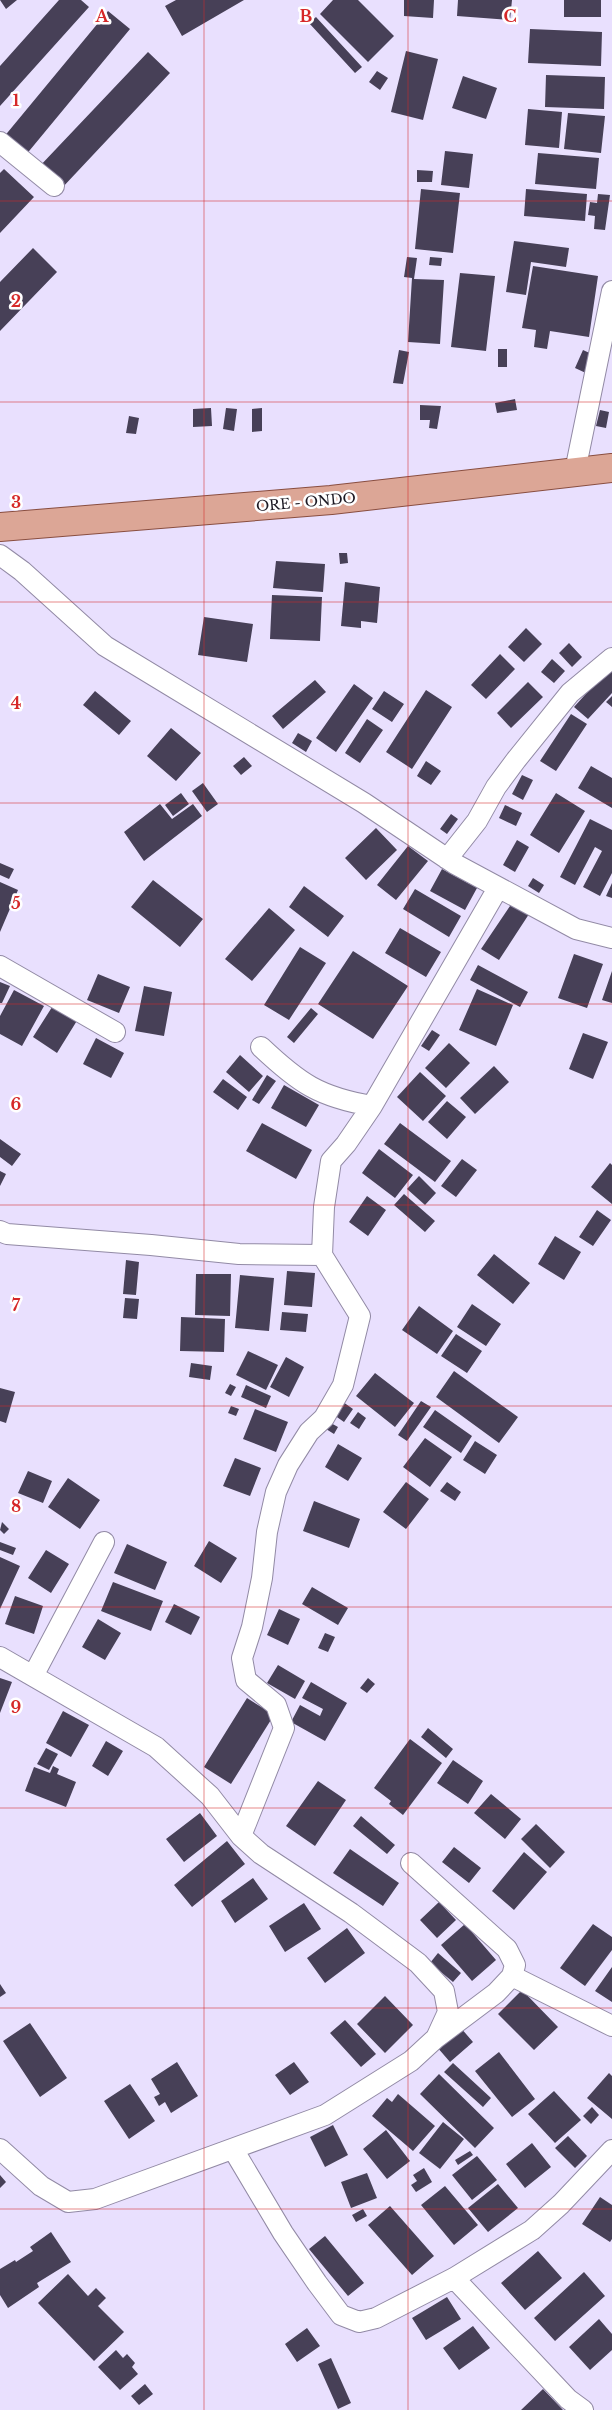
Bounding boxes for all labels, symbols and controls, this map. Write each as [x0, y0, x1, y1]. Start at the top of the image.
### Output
text: A [95, 6, 110, 26]
text: B [300, 6, 313, 26]
text: C [503, 6, 517, 26]
text: 1 [13, 90, 20, 110]
text: 2 [11, 291, 21, 311]
street label: ORE - ONDO [255, 489, 357, 515]
text: 3 [11, 492, 21, 512]
text: 4 [11, 693, 21, 713]
text: 5 [11, 893, 21, 913]
text: 6 [11, 1094, 22, 1114]
text: 7 [12, 1295, 21, 1315]
text: 8 [11, 1496, 21, 1516]
text: 9 [11, 1697, 22, 1717]

